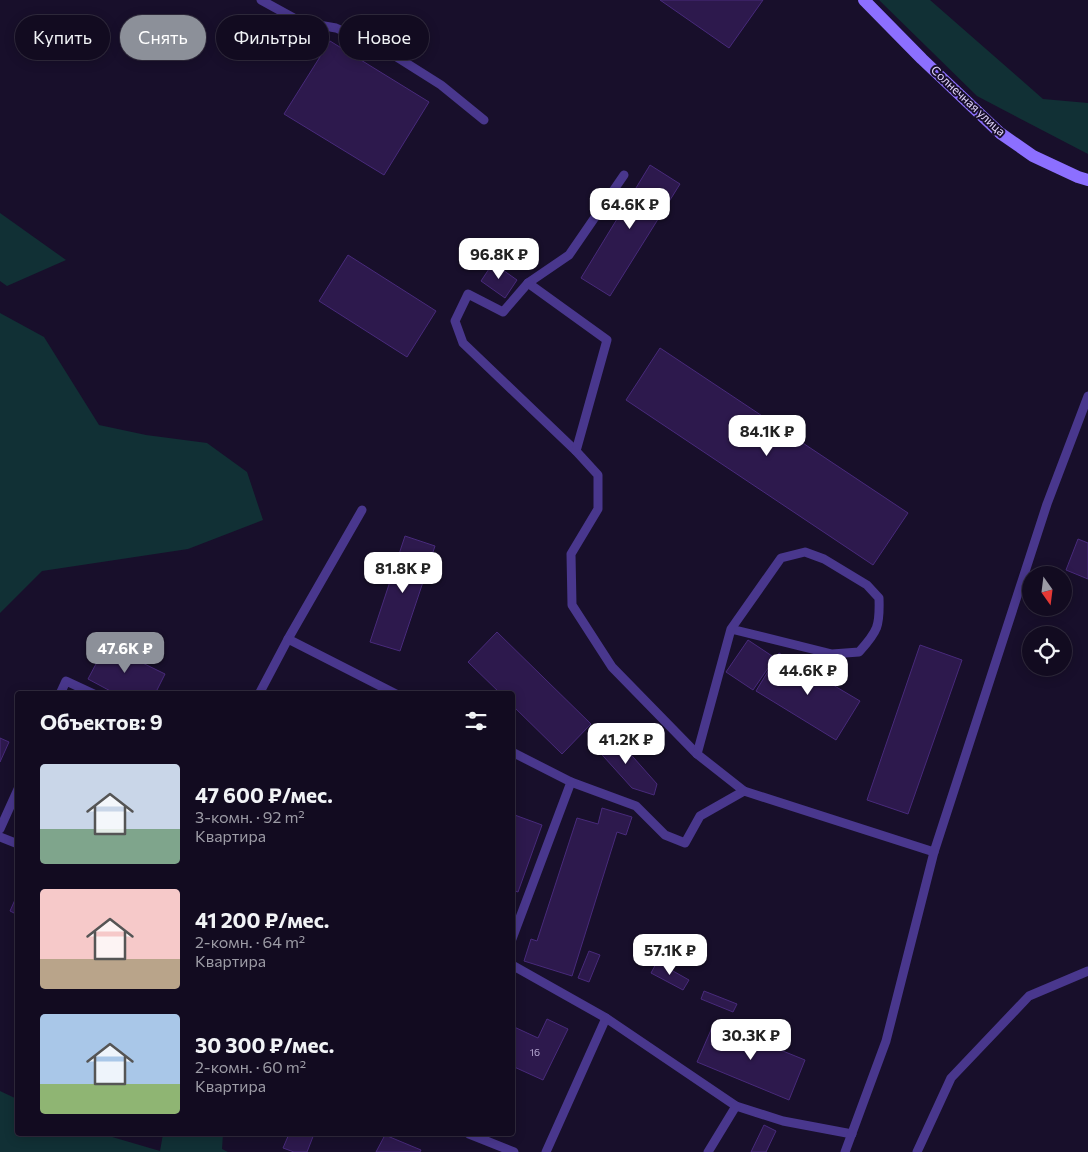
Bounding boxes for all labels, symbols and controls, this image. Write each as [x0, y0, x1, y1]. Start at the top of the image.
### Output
chip: Купить [15, 15, 110, 60]
chip: Снять [120, 15, 206, 60]
chip: Фильтры [216, 15, 329, 60]
chip: Новое [339, 15, 429, 60]
street label: Солнечная улица [929, 62, 1009, 138]
pin: 64.6K ₽ [584, 188, 676, 230]
text: 64.6K ₽ [601, 194, 659, 213]
pin: 96.8K ₽ [453, 238, 545, 280]
text: 96.8K ₽ [470, 244, 528, 263]
pin: 84.1K ₽ [721, 414, 813, 457]
text: 84.1K ₽ [740, 421, 794, 440]
pin: 81.8K ₽ [357, 552, 449, 594]
text: 81.8K ₽ [375, 558, 431, 577]
north arrow [1022, 566, 1072, 616]
map controls [1022, 566, 1072, 676]
button: locate [1022, 626, 1072, 676]
pin: 47.6K ₽ [79, 632, 171, 674]
text: 47.6K ₽ [97, 638, 153, 657]
pin: 44.6K ₽ [762, 654, 854, 696]
text: 44.6K ₽ [779, 660, 837, 679]
icon: filters [462, 707, 490, 735]
text: Объектов: 9 [40, 709, 163, 734]
pin: 41.2K ₽ [580, 722, 672, 765]
text: 41.2K ₽ [599, 729, 653, 748]
text: 47 600 ₽/мес. [195, 782, 333, 807]
icon: home [80, 784, 140, 844]
text: 3-комн. · 92 m² [195, 807, 305, 826]
text: Квартира [195, 826, 266, 845]
text: 41 200 ₽/мес. [195, 907, 329, 932]
icon: home [80, 909, 140, 969]
text: 2-комн. · 64 m² [195, 932, 305, 951]
pin: 57.1K ₽ [624, 934, 716, 976]
text: 57.1K ₽ [644, 940, 696, 959]
text: Квартира [195, 951, 266, 970]
pin: 30.3K ₽ [705, 1018, 797, 1061]
text: 30.3K ₽ [722, 1025, 780, 1044]
text: 30 300 ₽/мес. [195, 1032, 334, 1057]
icon: home [80, 1034, 140, 1094]
house number: 16 [530, 1046, 540, 1058]
text: 2-комн. · 60 m² [195, 1057, 306, 1076]
text: Квартира [195, 1076, 266, 1095]

